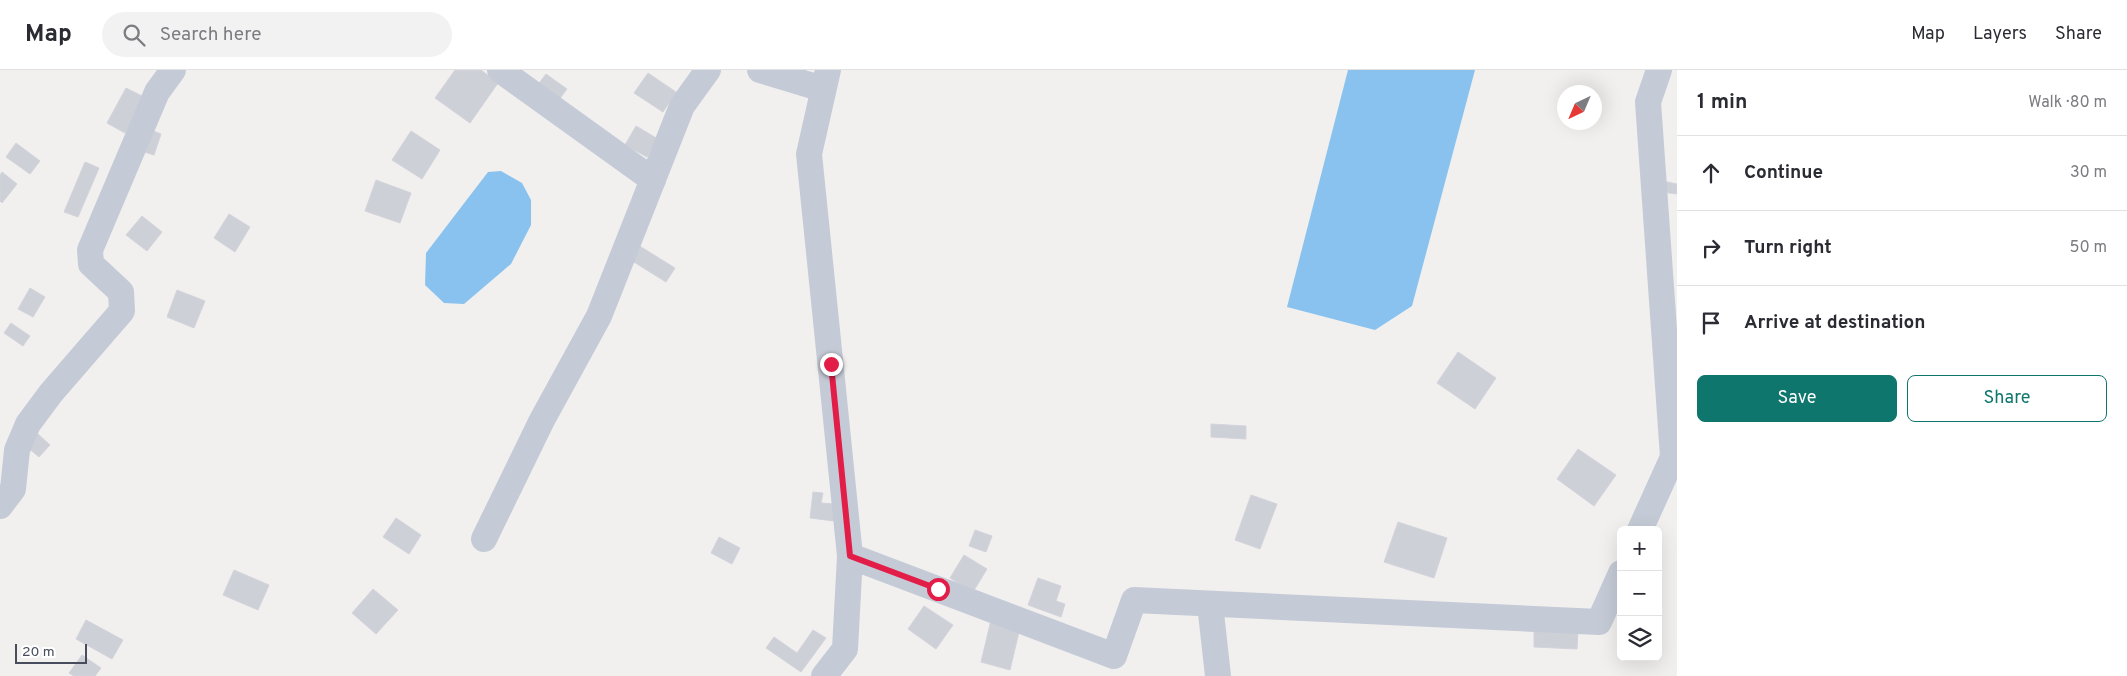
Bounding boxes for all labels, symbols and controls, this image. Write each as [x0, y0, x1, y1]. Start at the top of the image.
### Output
search box [102, 12, 452, 57]
text: Map [25, 20, 72, 50]
icon: search [120, 21, 148, 49]
text: Search here [160, 23, 261, 47]
text: Map [1911, 23, 1945, 46]
text: Layers [1973, 23, 2027, 46]
text: Share [2055, 23, 2102, 46]
north arrow [1557, 85, 1602, 130]
text: 1 min [1697, 89, 1747, 116]
text: Walk · 80 m [2028, 93, 2107, 113]
icon: ahead [1697, 159, 1725, 187]
text: Continue [1744, 161, 1823, 185]
text: 30 m [2070, 163, 2107, 183]
icon: right [1697, 234, 1725, 262]
text: Turn right [1744, 236, 1832, 260]
text: 50 m [2070, 238, 2107, 258]
icon: arrive [1697, 309, 1725, 337]
text: Arrive at destination [1744, 311, 1925, 335]
route end [820, 353, 843, 376]
button: Save [1697, 375, 1897, 422]
button: Share [1907, 375, 2107, 422]
map controls [1617, 526, 1662, 661]
button: + [1617, 526, 1662, 571]
button: − [1617, 571, 1662, 616]
route start [927, 578, 950, 601]
button: layers [1617, 616, 1662, 661]
scale bar [15, 641, 88, 664]
text: 20 m [22, 644, 55, 661]

